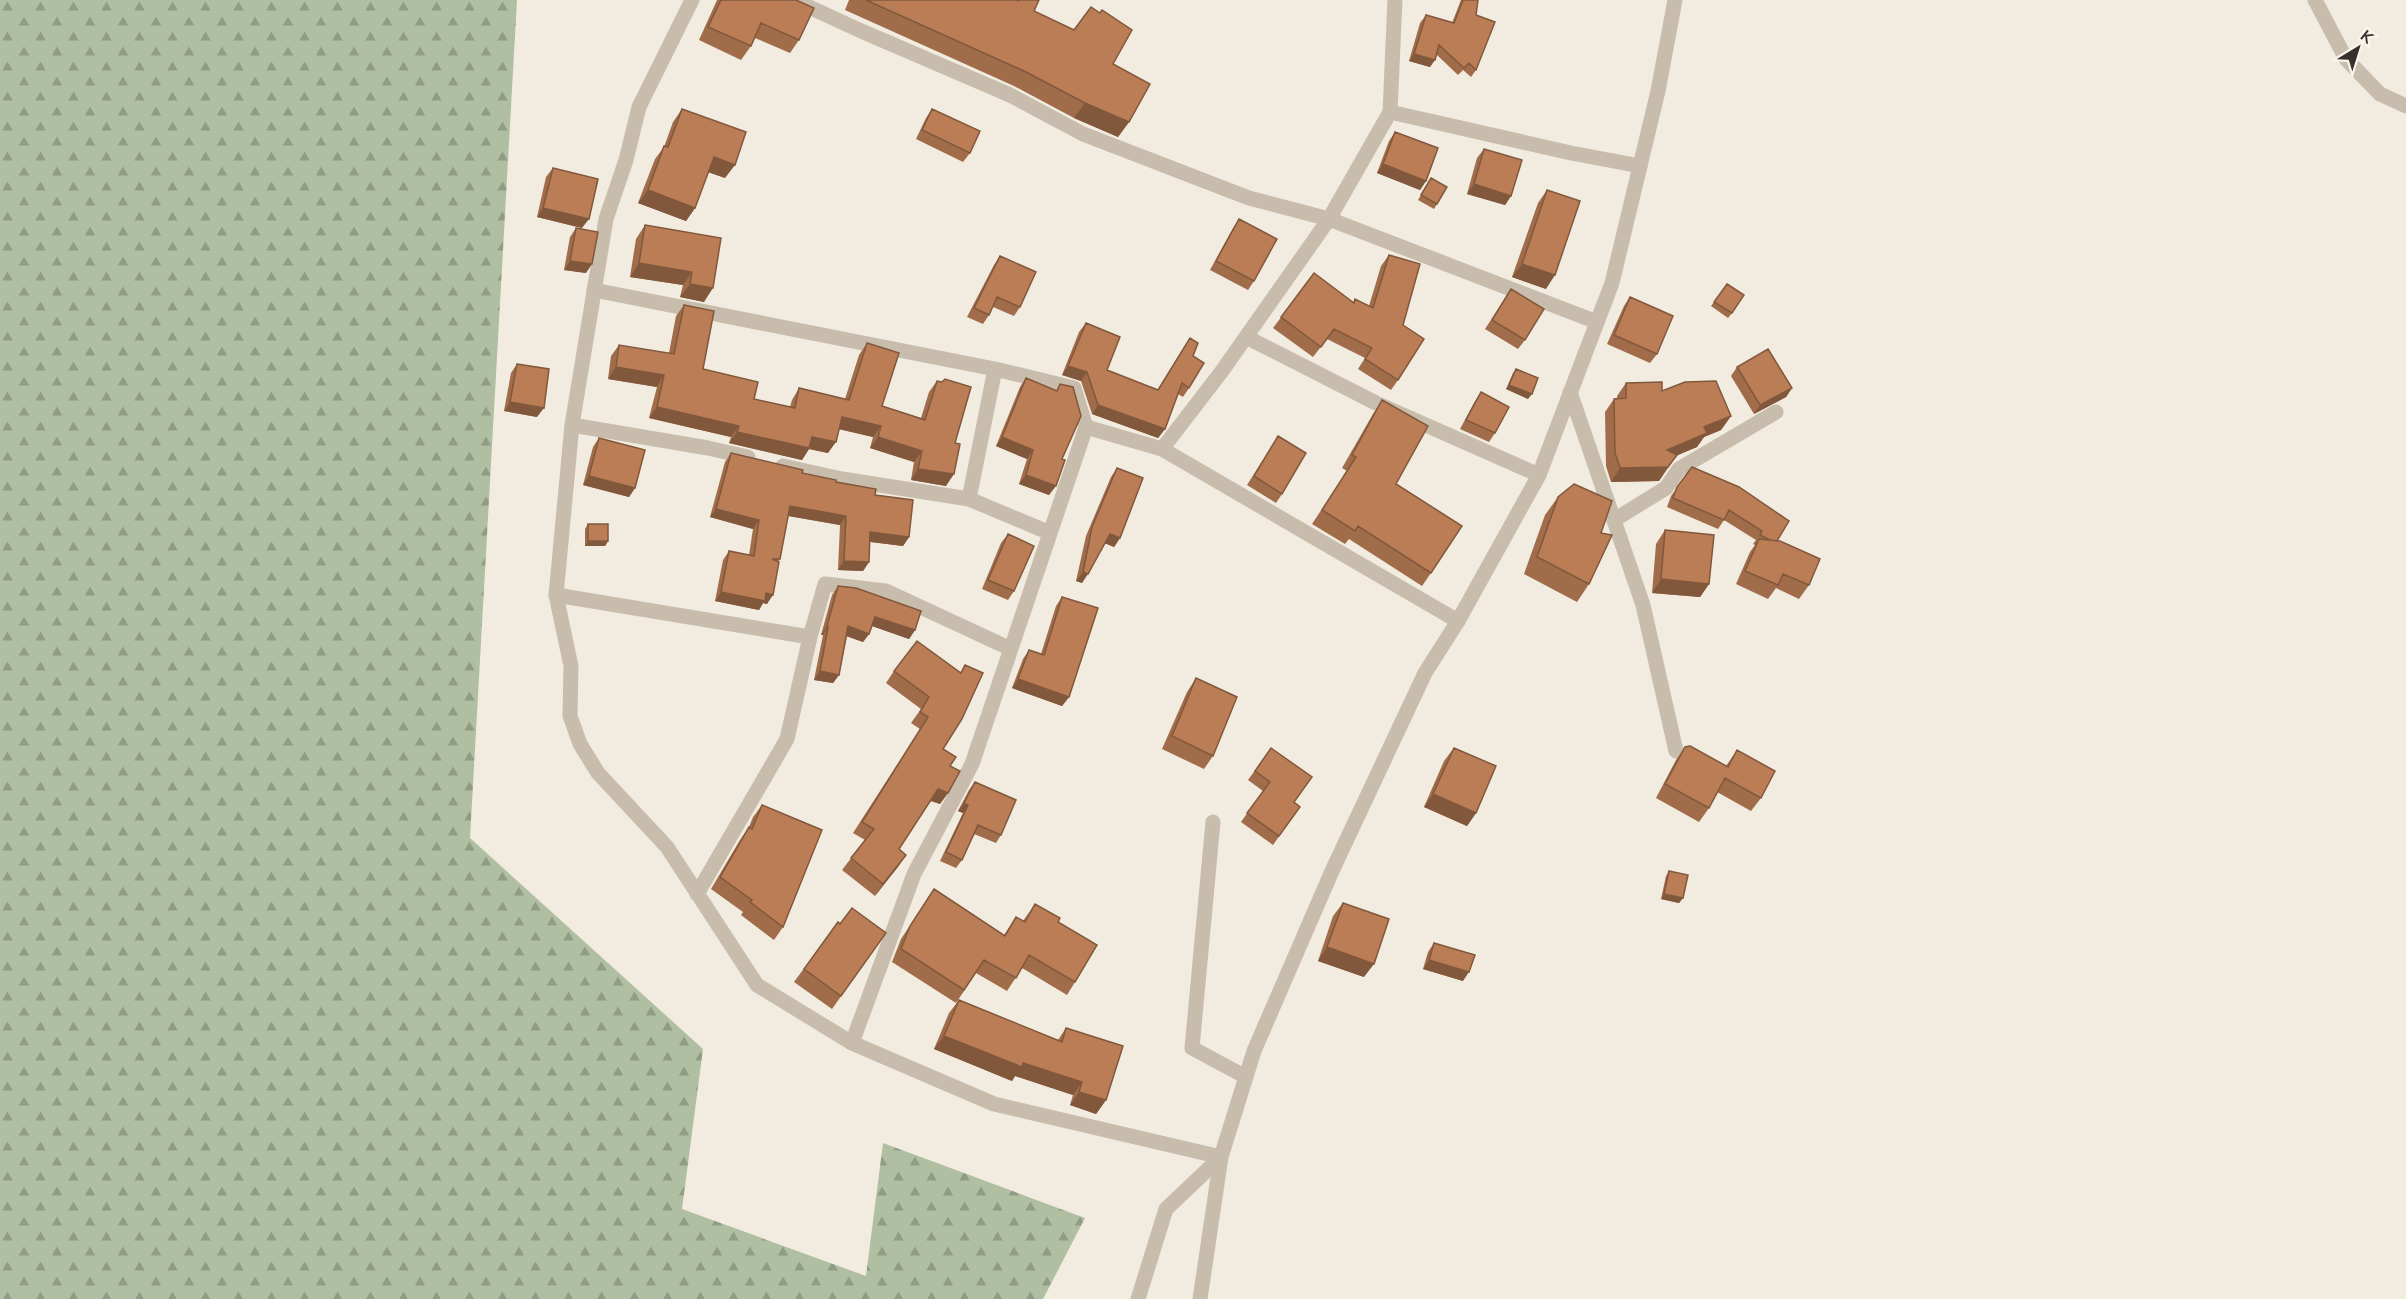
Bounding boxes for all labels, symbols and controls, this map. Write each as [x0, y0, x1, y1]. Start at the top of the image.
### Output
north arrow [2328, 18, 2388, 78]
text: K [2357, 25, 2379, 48]

